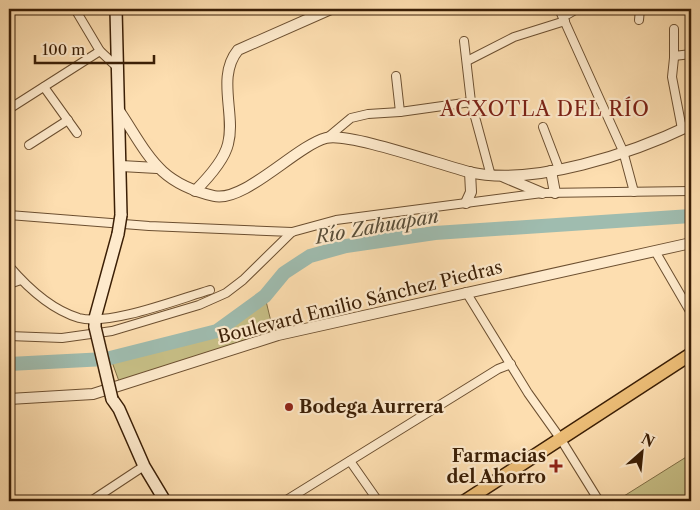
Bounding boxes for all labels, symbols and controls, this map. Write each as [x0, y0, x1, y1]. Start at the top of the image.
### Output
scale bar [35, 32, 154, 64]
text: 100 m [42, 40, 85, 59]
district label: ACXOTLA DEL RÍO [439, 96, 650, 121]
water label: Río Zahuapan [312, 204, 441, 249]
street label: Boulevard Emilio Sánchez Piedras [215, 256, 505, 348]
place label: Bodega Aurrera [299, 396, 444, 418]
marker: Bodega Aurrera [283, 401, 295, 413]
north arrow [618, 428, 668, 478]
text: N [638, 430, 657, 451]
place label: Farmacias del Ahorro [447, 445, 546, 488]
marker: Farmacias del Ahorro [550, 460, 562, 472]

